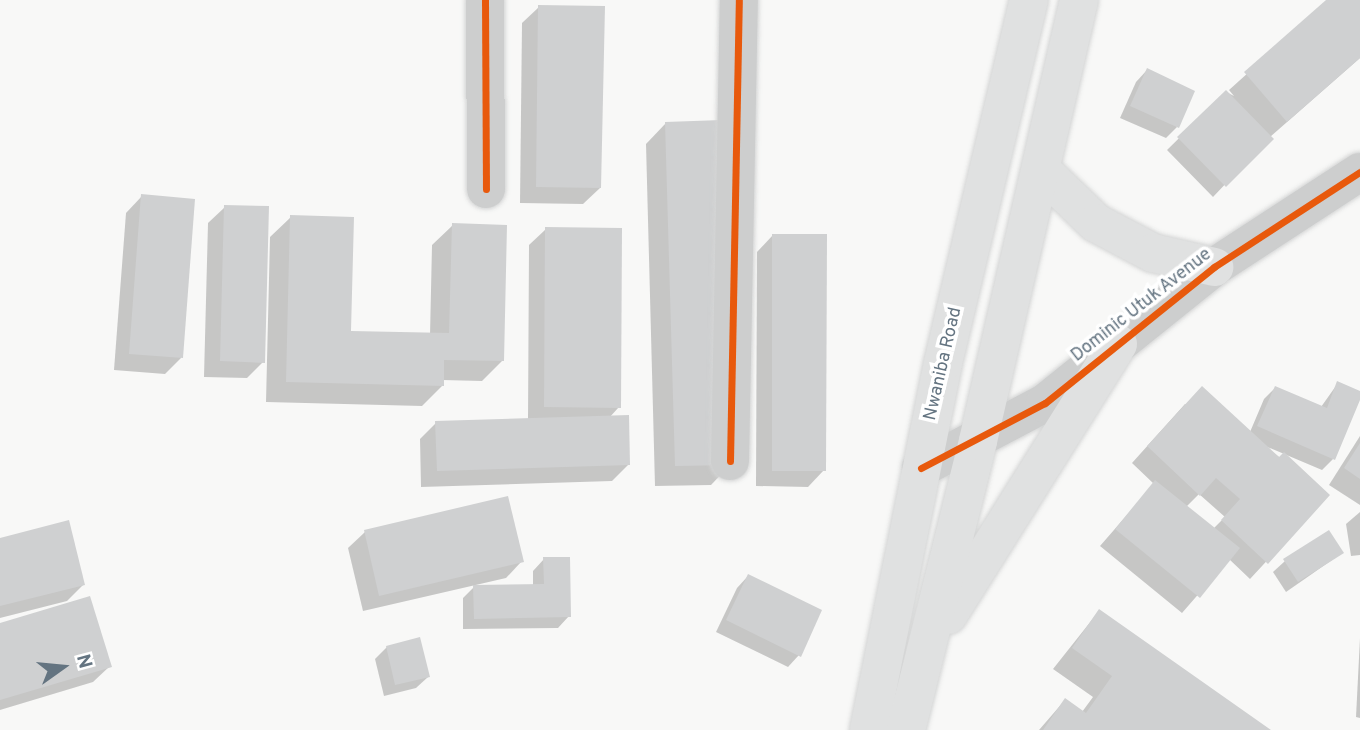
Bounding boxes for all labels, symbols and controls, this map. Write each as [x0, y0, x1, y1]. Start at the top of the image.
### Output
street label: Dominic Utuk Avenue [1067, 244, 1217, 368]
street label: Nwaniba Road [920, 305, 968, 423]
north arrow [28, 632, 98, 702]
text: N [70, 652, 97, 671]

